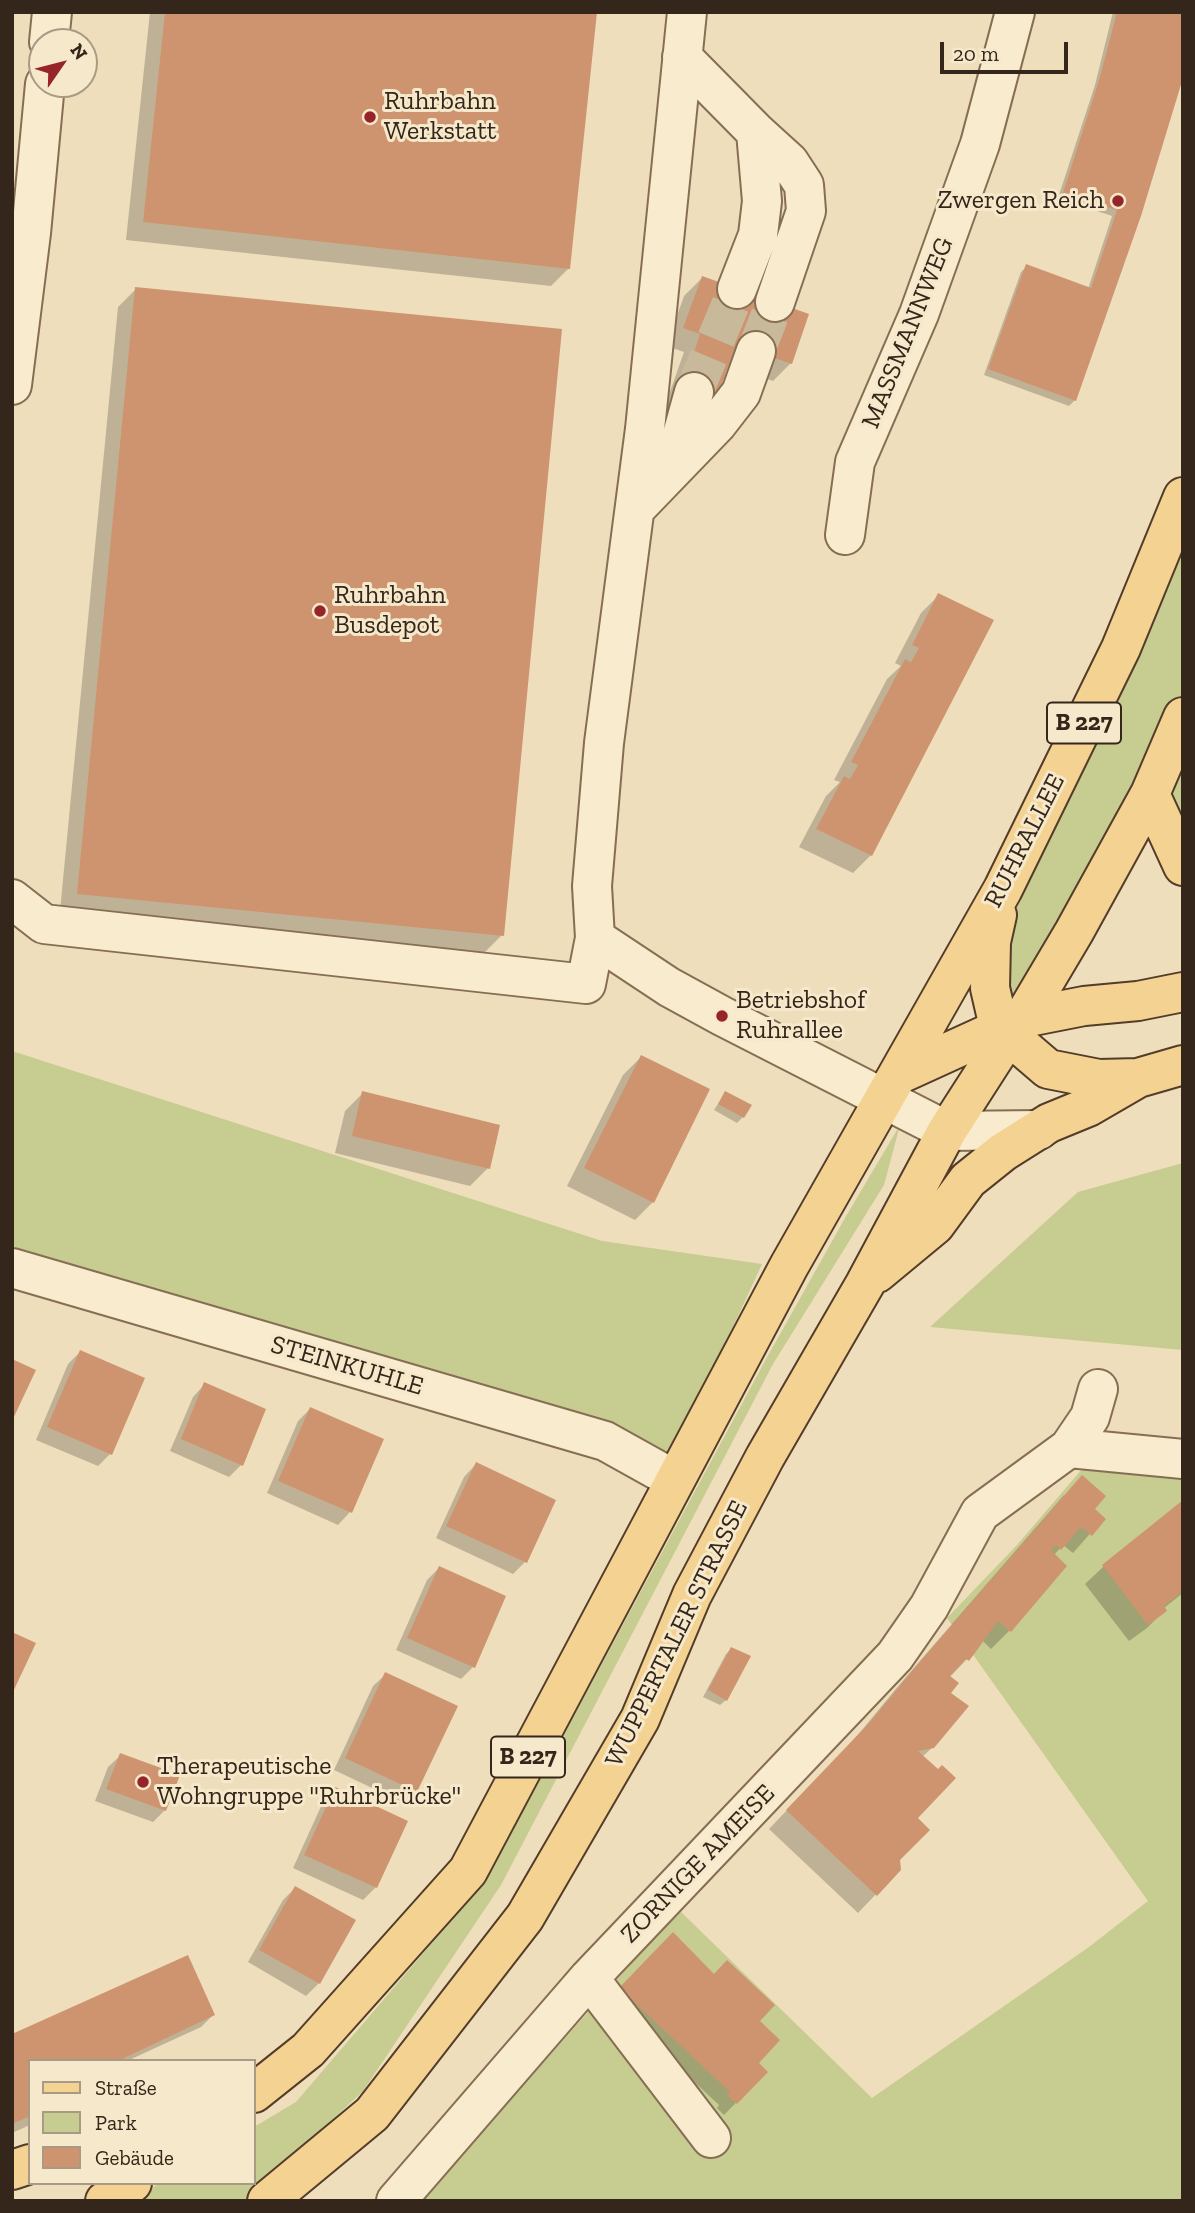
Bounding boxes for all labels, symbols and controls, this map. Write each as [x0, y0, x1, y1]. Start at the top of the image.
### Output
north arrow [28, 28, 98, 98]
scale bar [943, 28, 1071, 72]
text: N [65, 39, 93, 64]
text: 20 m [953, 41, 999, 66]
place label: Ruhrbahn Werkstatt [384, 86, 496, 148]
marker: Ruhrbahn Werkstatt [362, 109, 378, 125]
place label: Zwergen Reich [938, 185, 1104, 217]
marker: Zwergen Reich [1110, 193, 1126, 209]
street label: MASSMANNWEG [855, 233, 961, 433]
place label: Ruhrbahn Busdepot [334, 580, 446, 642]
marker: Ruhrbahn Busdepot [312, 603, 328, 619]
road number: B 227 [1047, 702, 1121, 744]
street label: RUHRALLEE [978, 769, 1072, 913]
place label: Betriebshof Ruhrallee [736, 985, 865, 1046]
marker: Betriebshof Ruhrallee [714, 1008, 730, 1024]
street label: STEINKUHLE [267, 1329, 427, 1403]
street label: WUPPERTALER STRASSE [599, 1496, 755, 1772]
road number: B 227 [491, 1736, 565, 1778]
place label: Therapeutische Wohngruppe "Ruhrbrücke" [157, 1751, 461, 1812]
marker: Therapeutische Wohngruppe "Ruhrbrücke" [135, 1774, 151, 1790]
street label: ZORNIGE AMEISE [614, 1778, 782, 1950]
legend [28, 2059, 256, 2185]
text: Straße [95, 2075, 157, 2100]
text: Park [95, 2110, 137, 2135]
text: Gebäude [95, 2145, 174, 2170]

